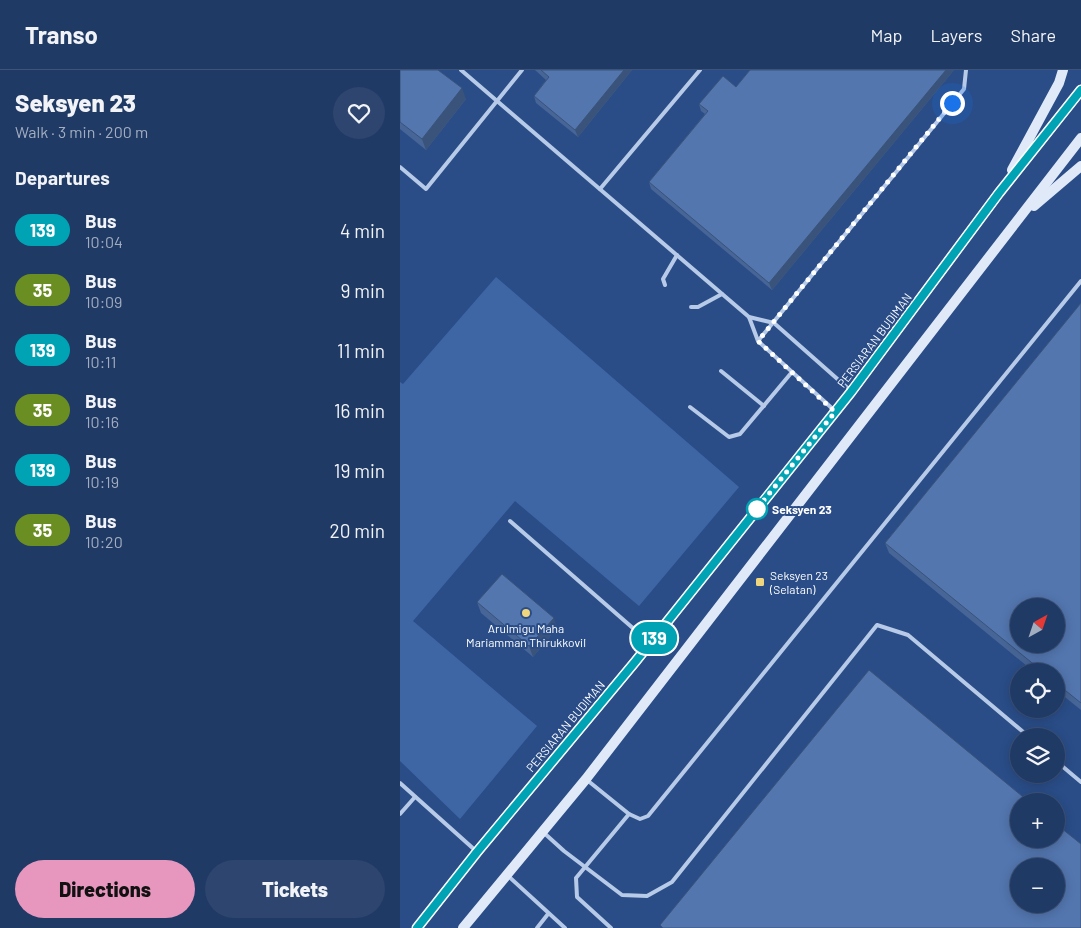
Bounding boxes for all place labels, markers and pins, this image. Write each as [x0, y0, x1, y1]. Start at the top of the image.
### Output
marker: Seksyen 23 [746, 498, 768, 520]
place label: Seksyen 23 [772, 502, 832, 516]
place label: Seksyen 23 (Selatan) [769, 568, 828, 596]
marker: Seksyen 23 (Selatan) [754, 576, 766, 588]
marker: Arulmigu Maha Mariamman Thirukkovil [520, 607, 532, 619]
place label: Arulmigu Maha Mariamman Thirukkovil [466, 621, 586, 649]

